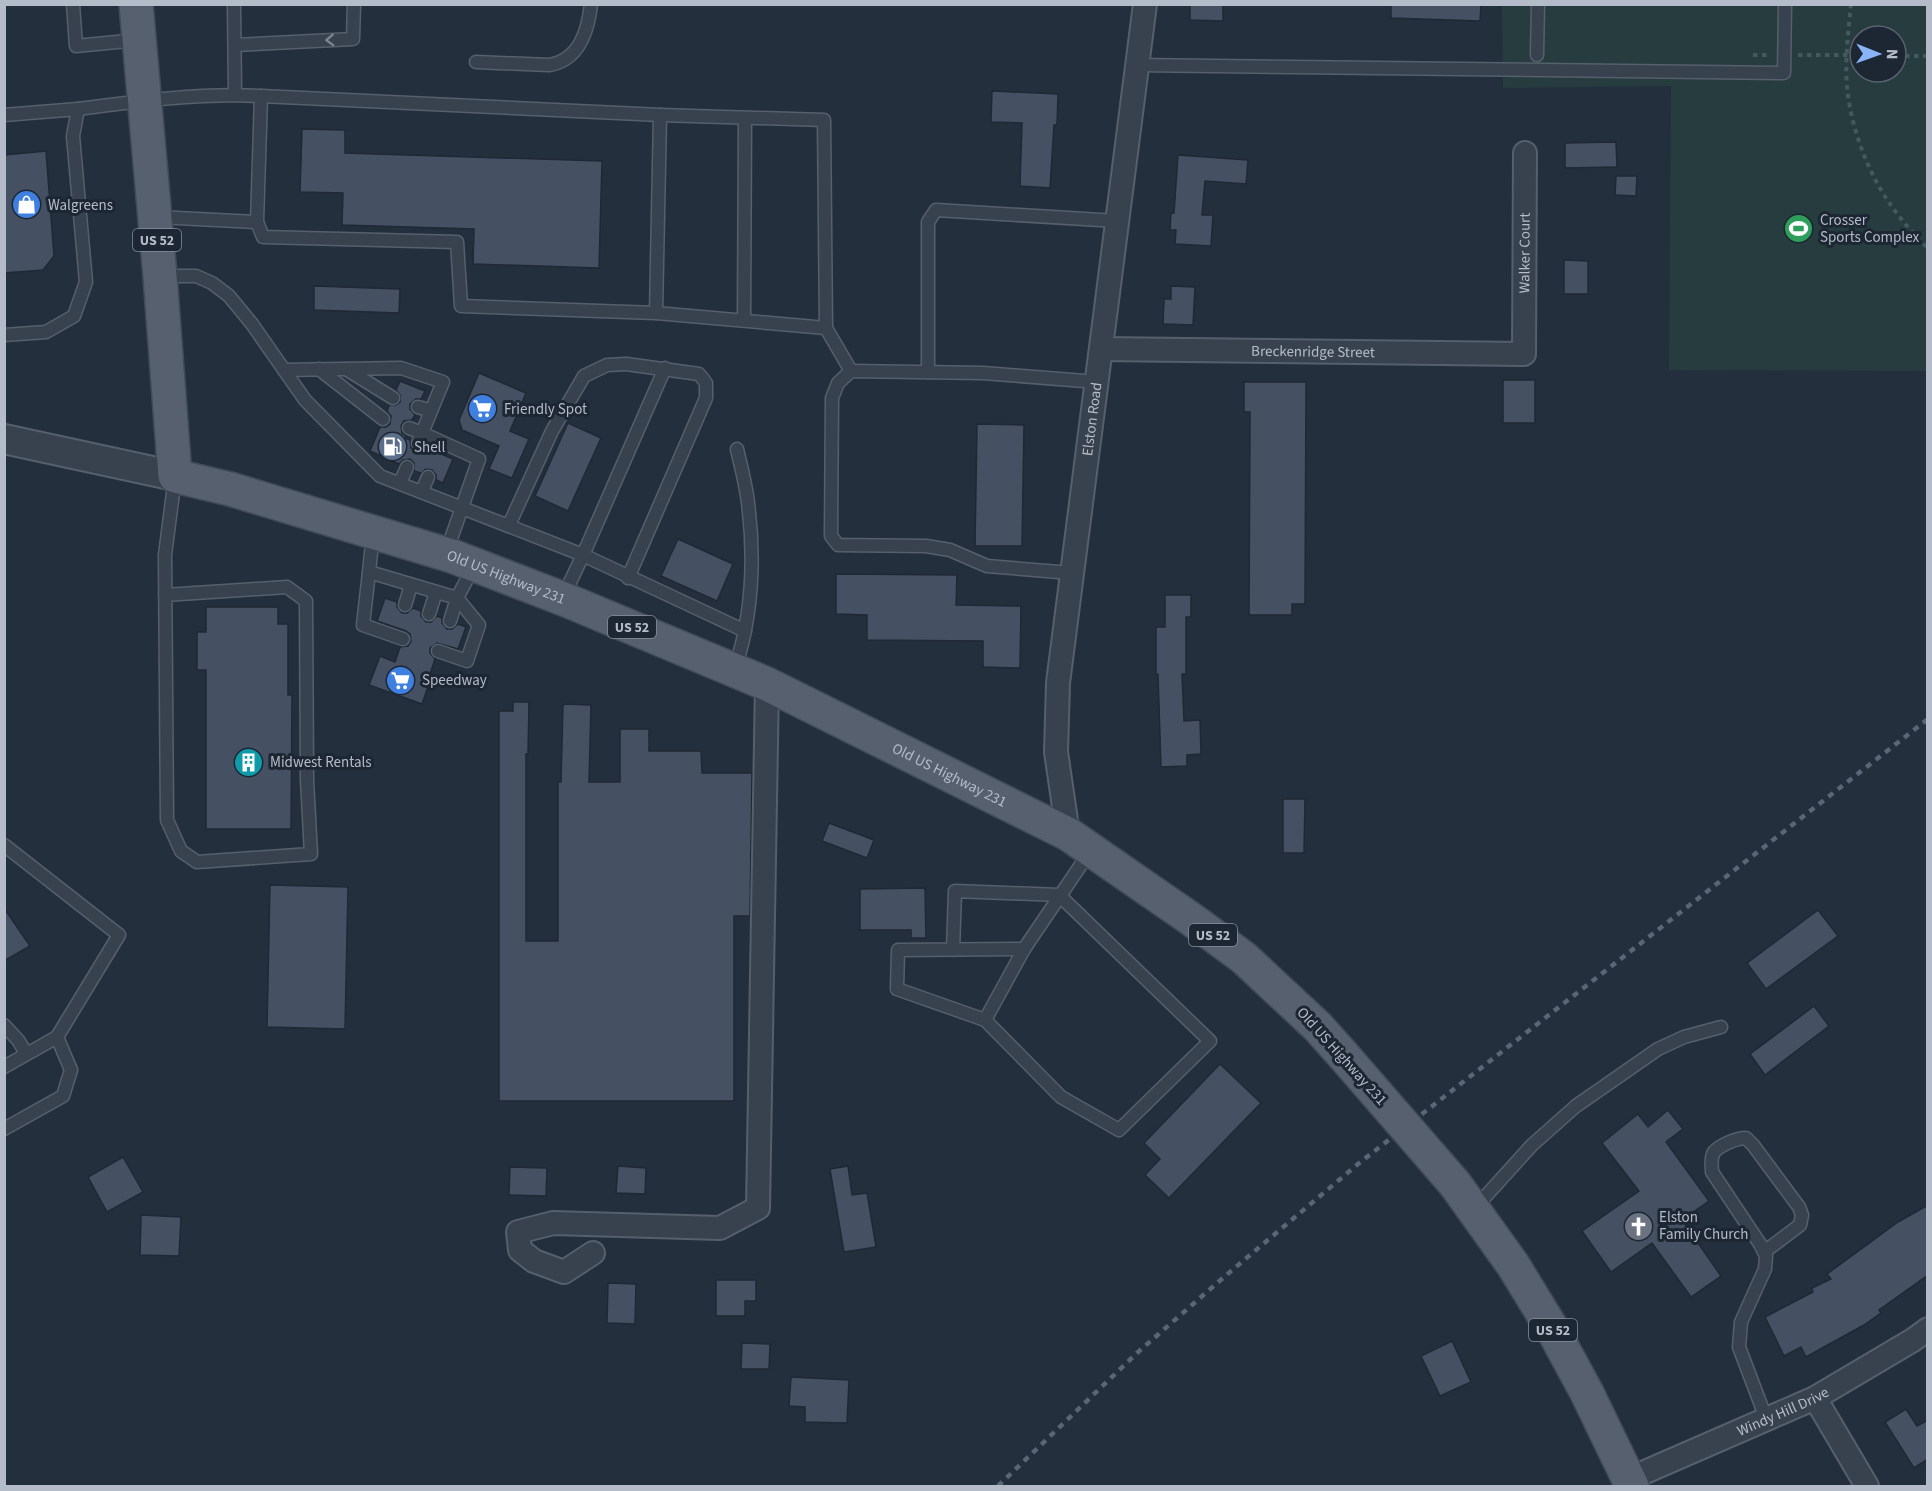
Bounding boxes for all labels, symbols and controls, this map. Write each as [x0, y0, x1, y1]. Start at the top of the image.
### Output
north arrow [1848, 24, 1908, 84]
one-way arrow [325, 34, 334, 47]
text: N [1881, 49, 1903, 60]
shop icon: Walgreens [11, 189, 43, 221]
place label: Walgreens [48, 195, 113, 216]
place label: Crosser Sports Complex [1820, 210, 1919, 248]
street label: Walker Court [1514, 212, 1536, 294]
sports icon: Crosser Sports Complex [1783, 213, 1815, 245]
road number: US 52 [133, 229, 181, 251]
street label: Breckenridge Street [1251, 341, 1375, 363]
street label: Elston Road [1077, 381, 1107, 457]
supermarket icon: Friendly Spot [467, 393, 499, 425]
place label: Friendly Spot [504, 399, 587, 420]
fuel station icon: Shell [377, 431, 409, 463]
place label: Shell [414, 437, 445, 458]
street label: Old US Highway 231 [444, 545, 568, 610]
road number: US 52 [608, 616, 656, 638]
supermarket icon: Speedway [385, 664, 417, 696]
place label: Speedway [422, 670, 487, 691]
street label: Old US Highway 231 [888, 738, 1010, 813]
building icon: Midwest Rentals [233, 746, 265, 778]
place label: Midwest Rentals [270, 752, 372, 773]
road number: US 52 [1189, 924, 1237, 946]
street label: Old US Highway 231 [1292, 1003, 1391, 1110]
place label: Elston Family Church [1659, 1207, 1748, 1245]
church icon: Elston Family Church [1622, 1210, 1654, 1242]
road number: US 52 [1529, 1319, 1577, 1341]
street label: Windy Hill Drive [1734, 1382, 1833, 1442]

